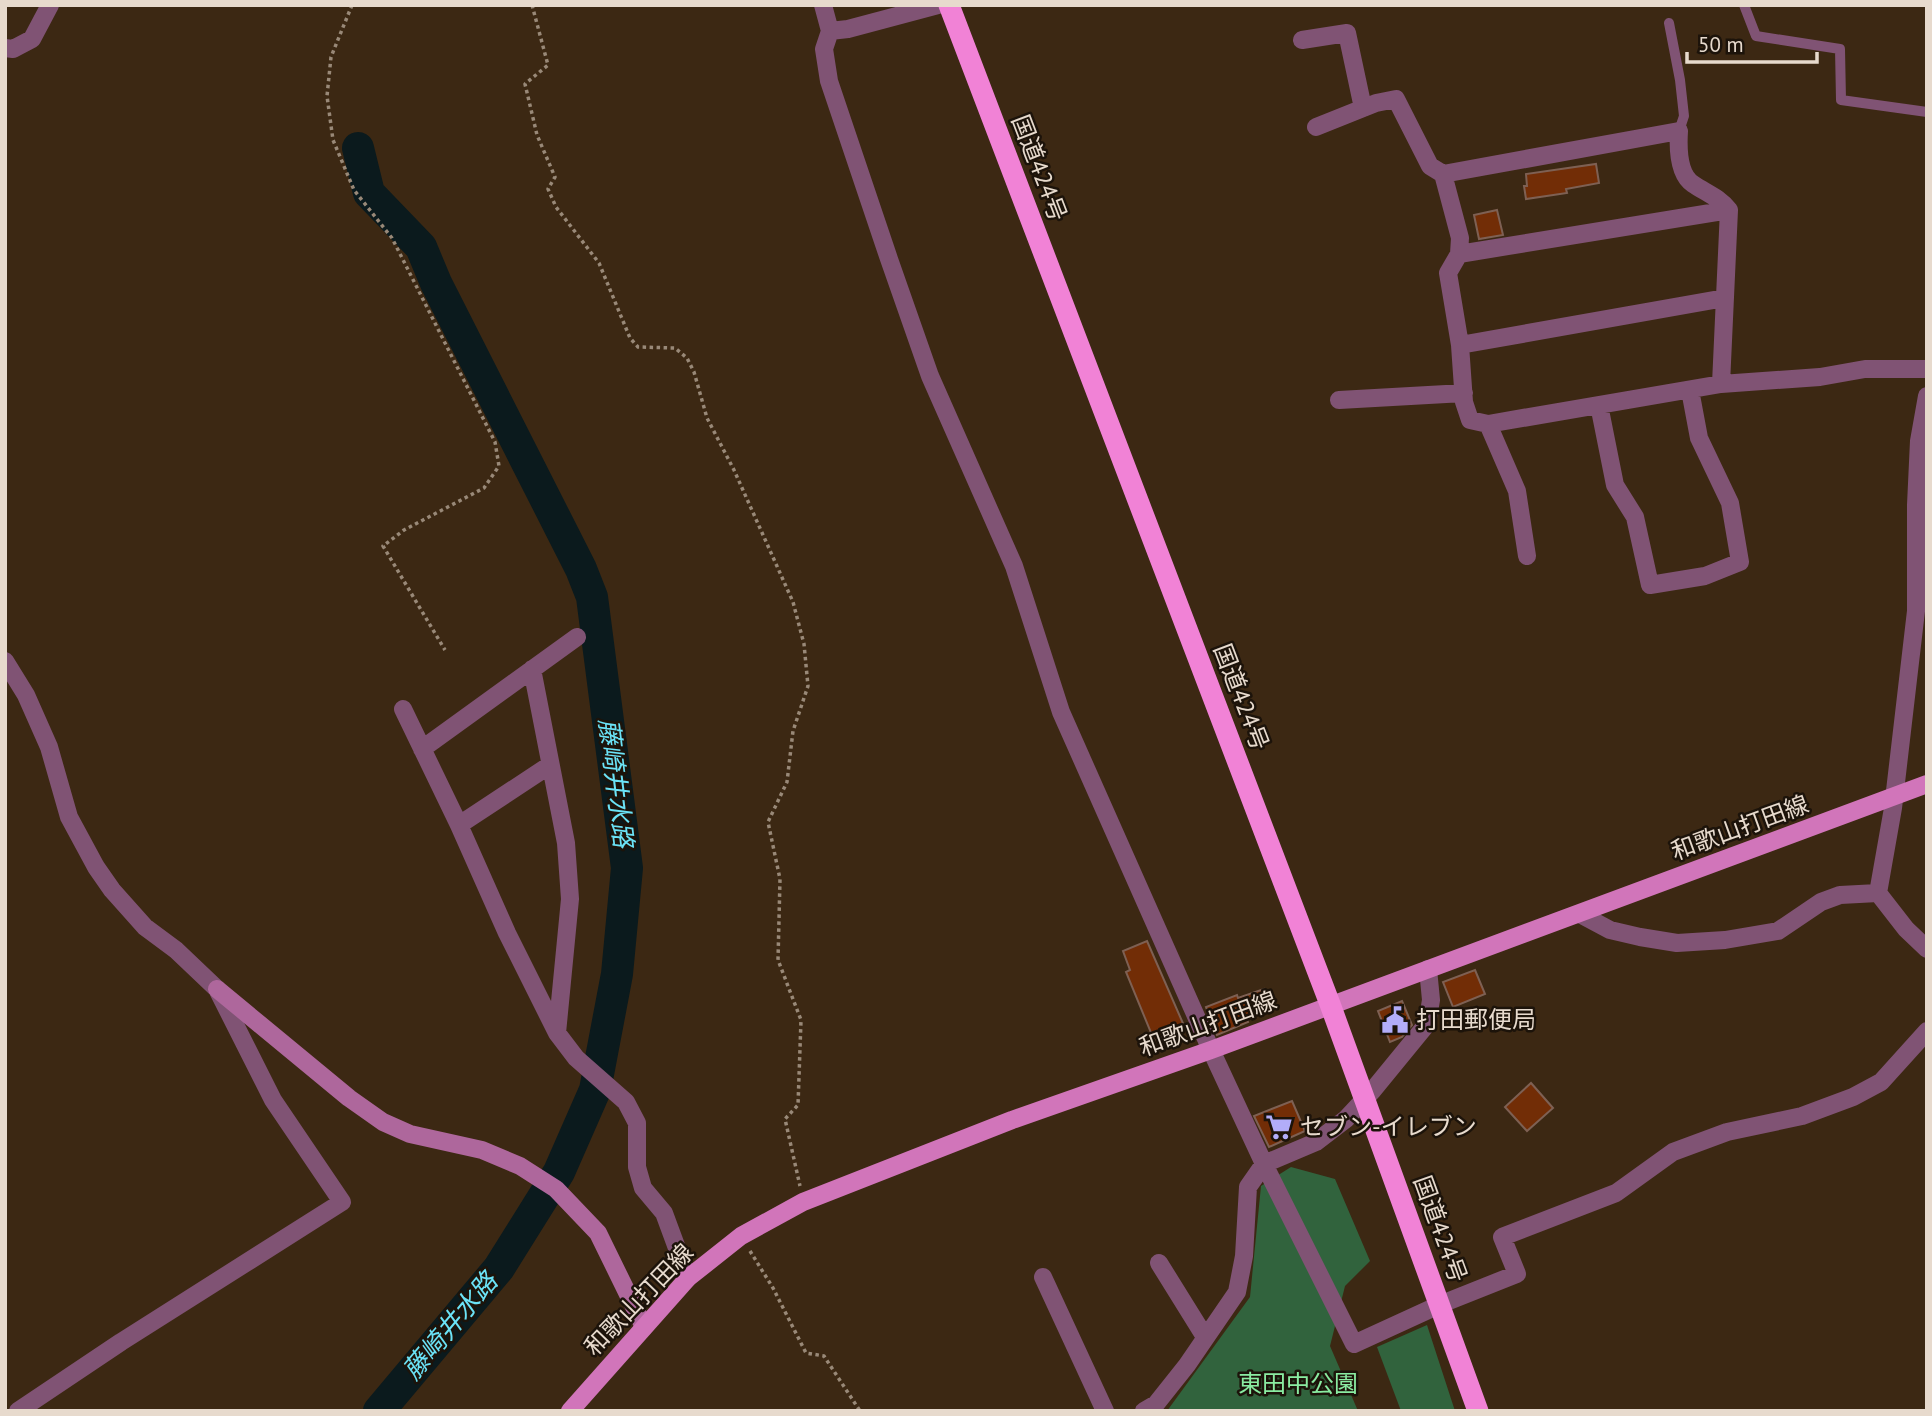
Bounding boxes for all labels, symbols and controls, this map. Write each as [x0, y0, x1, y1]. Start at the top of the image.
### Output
scale bar [1687, 21, 1816, 65]
text: 50 m [1698, 31, 1744, 58]
street label: 国道424号 [1005, 110, 1074, 225]
street label: 国道424号 [1207, 639, 1276, 754]
water label: 藤崎井水路 [592, 716, 641, 851]
street label: 和歌山打田線 [1667, 788, 1813, 867]
street label: 和歌山打田線 [1135, 984, 1281, 1063]
place label: 打田郵便局 [1416, 1004, 1536, 1035]
public building icon: 打田郵便局 [1380, 1005, 1410, 1035]
place label: セブン-イレブン [1300, 1111, 1477, 1142]
supermarket icon: セブン-イレブン [1264, 1112, 1294, 1142]
street label: 国道424号 [1407, 1171, 1474, 1286]
street label: 和歌山打田線 [577, 1237, 700, 1362]
water label: 藤崎井水路 [395, 1264, 505, 1386]
park label: 東田中公園 [1238, 1368, 1358, 1399]

